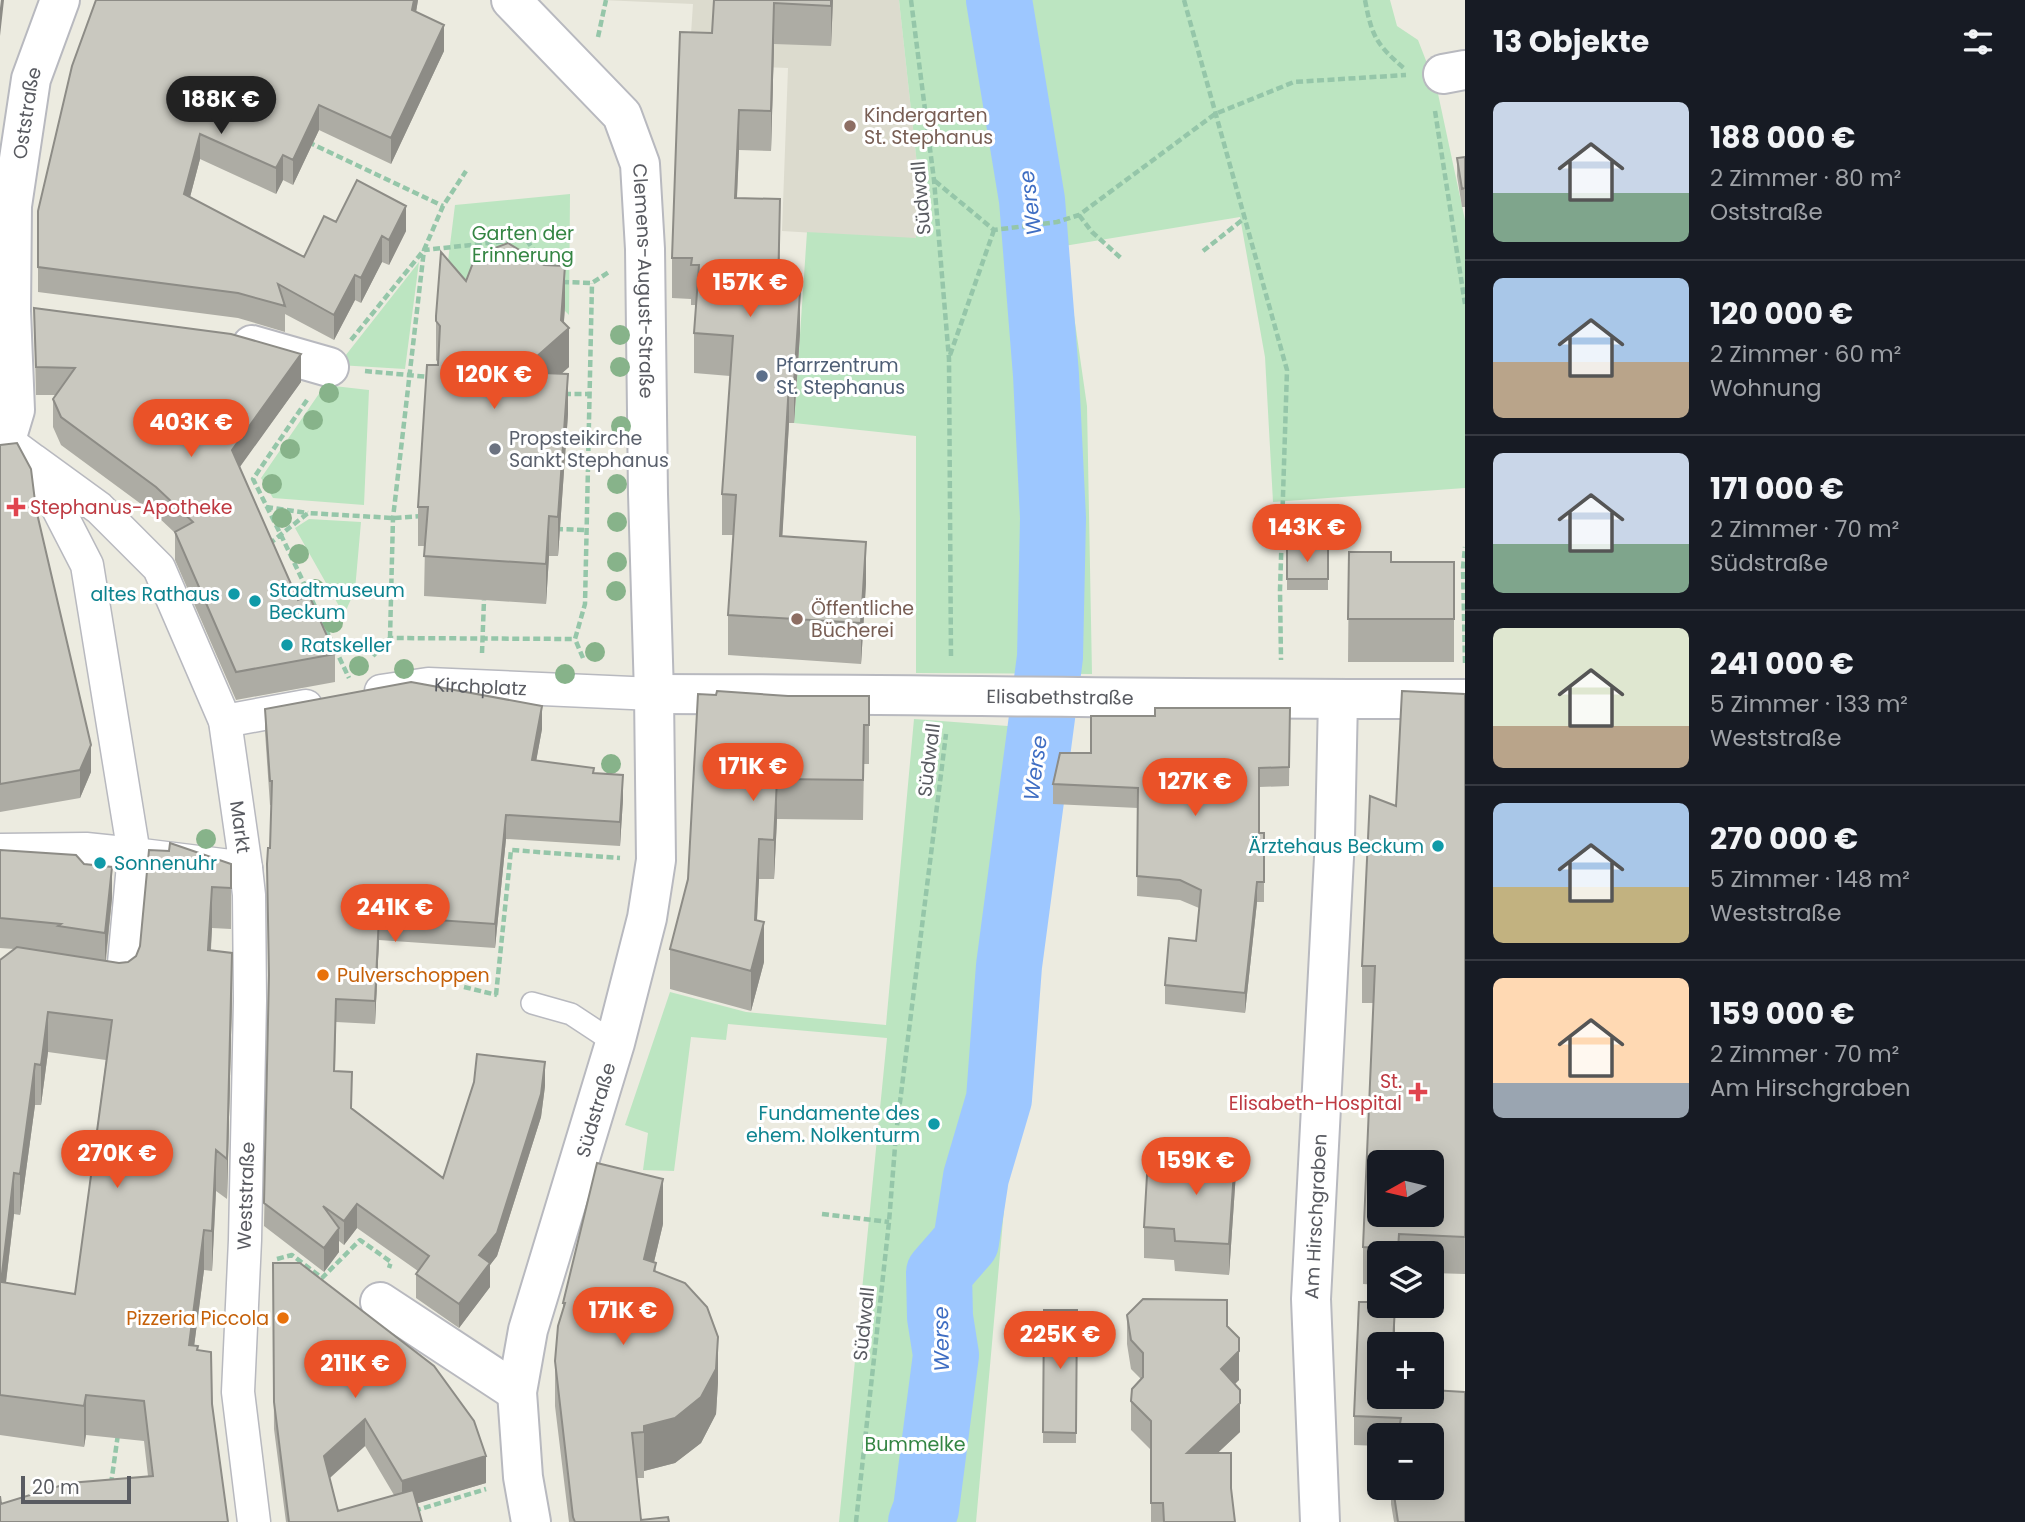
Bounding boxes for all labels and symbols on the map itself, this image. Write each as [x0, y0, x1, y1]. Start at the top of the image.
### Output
street label: Oststraße [6, 63, 48, 161]
pin: 188K € [164, 76, 278, 136]
place label: Kindergarten St. Stephanus [864, 102, 993, 151]
marker: Kindergarten St. Stephanus [842, 118, 858, 134]
street label: Südwall [904, 160, 938, 236]
street label: Clemens-August-Straße [626, 163, 660, 399]
water label: Werse [1012, 169, 1048, 237]
park label: Garten der Erinnerung [472, 220, 574, 269]
pin: 157K € [693, 260, 807, 319]
pin: 120K € [437, 352, 551, 411]
place label: Pfarrzentrum St. Stephanus [776, 352, 905, 401]
marker: Pfarrzentrum St. Stephanus [754, 368, 770, 384]
pin: 403K € [134, 400, 248, 459]
place label: Propsteikirche Sankt Stephanus [509, 425, 669, 474]
marker: Propsteikirche Sankt Stephanus [487, 441, 503, 457]
place label: Stephanus-Apotheke [30, 494, 233, 521]
marker: Stephanus-Apotheke [8, 499, 24, 515]
pin: 143K € [1250, 504, 1364, 564]
place label: Stadtmuseum Beckum [269, 577, 405, 626]
place label: altes Rathaus [90, 581, 220, 608]
marker: altes Rathaus [226, 586, 242, 602]
marker: Stadtmuseum Beckum [247, 593, 263, 609]
place label: Öffentliche Bücherei [811, 595, 914, 644]
marker: Öffentliche Bücherei [789, 611, 805, 627]
place label: Ratskeller [301, 632, 392, 659]
marker: Ratskeller [279, 637, 295, 653]
street label: Kirchplatz [433, 671, 527, 702]
street label: Elisabethstraße [986, 683, 1134, 711]
street label: Südwall [911, 722, 947, 798]
water label: Werse [1016, 734, 1054, 802]
pin: 171K € [696, 744, 810, 803]
pin: 127K € [1138, 758, 1252, 818]
street label: Markt [223, 799, 257, 855]
place label: Ärztehaus Beckum [1248, 833, 1424, 860]
marker: Ärztehaus Beckum [1430, 838, 1446, 854]
place label: Sonnenuhr [114, 850, 217, 877]
marker: Sonnenuhr [92, 855, 108, 871]
pin: 241K € [338, 884, 452, 944]
place label: Pulverschoppen [337, 962, 490, 989]
marker: Pulverschoppen [315, 967, 331, 983]
street label: Südstraße [570, 1059, 622, 1161]
place label: St. Elisabeth-Hospital [1229, 1068, 1402, 1117]
marker: St. Elisabeth-Hospital [1408, 1082, 1428, 1102]
place label: Fundamente des ehem. Nolkenturm [746, 1100, 920, 1149]
marker: Fundamente des ehem. Nolkenturm [926, 1116, 942, 1132]
pin: 270K € [60, 1130, 174, 1190]
street label: Am Hirschgraben [1298, 1133, 1333, 1300]
pin: 159K € [1139, 1138, 1253, 1197]
street label: Weststraße [231, 1141, 261, 1251]
north arrow [1367, 1150, 1444, 1227]
street label: Südwall [847, 1286, 881, 1362]
pin: 171K € [566, 1288, 680, 1347]
place label: Pizzeria Piccola [126, 1305, 269, 1332]
water label: Werse [926, 1306, 956, 1372]
marker: Pizzeria Piccola [275, 1310, 291, 1326]
pin: 225K € [1003, 1312, 1117, 1371]
pin: 211K € [298, 1340, 412, 1400]
park label: Bummelke [865, 1431, 965, 1458]
scale bar [21, 1473, 131, 1505]

